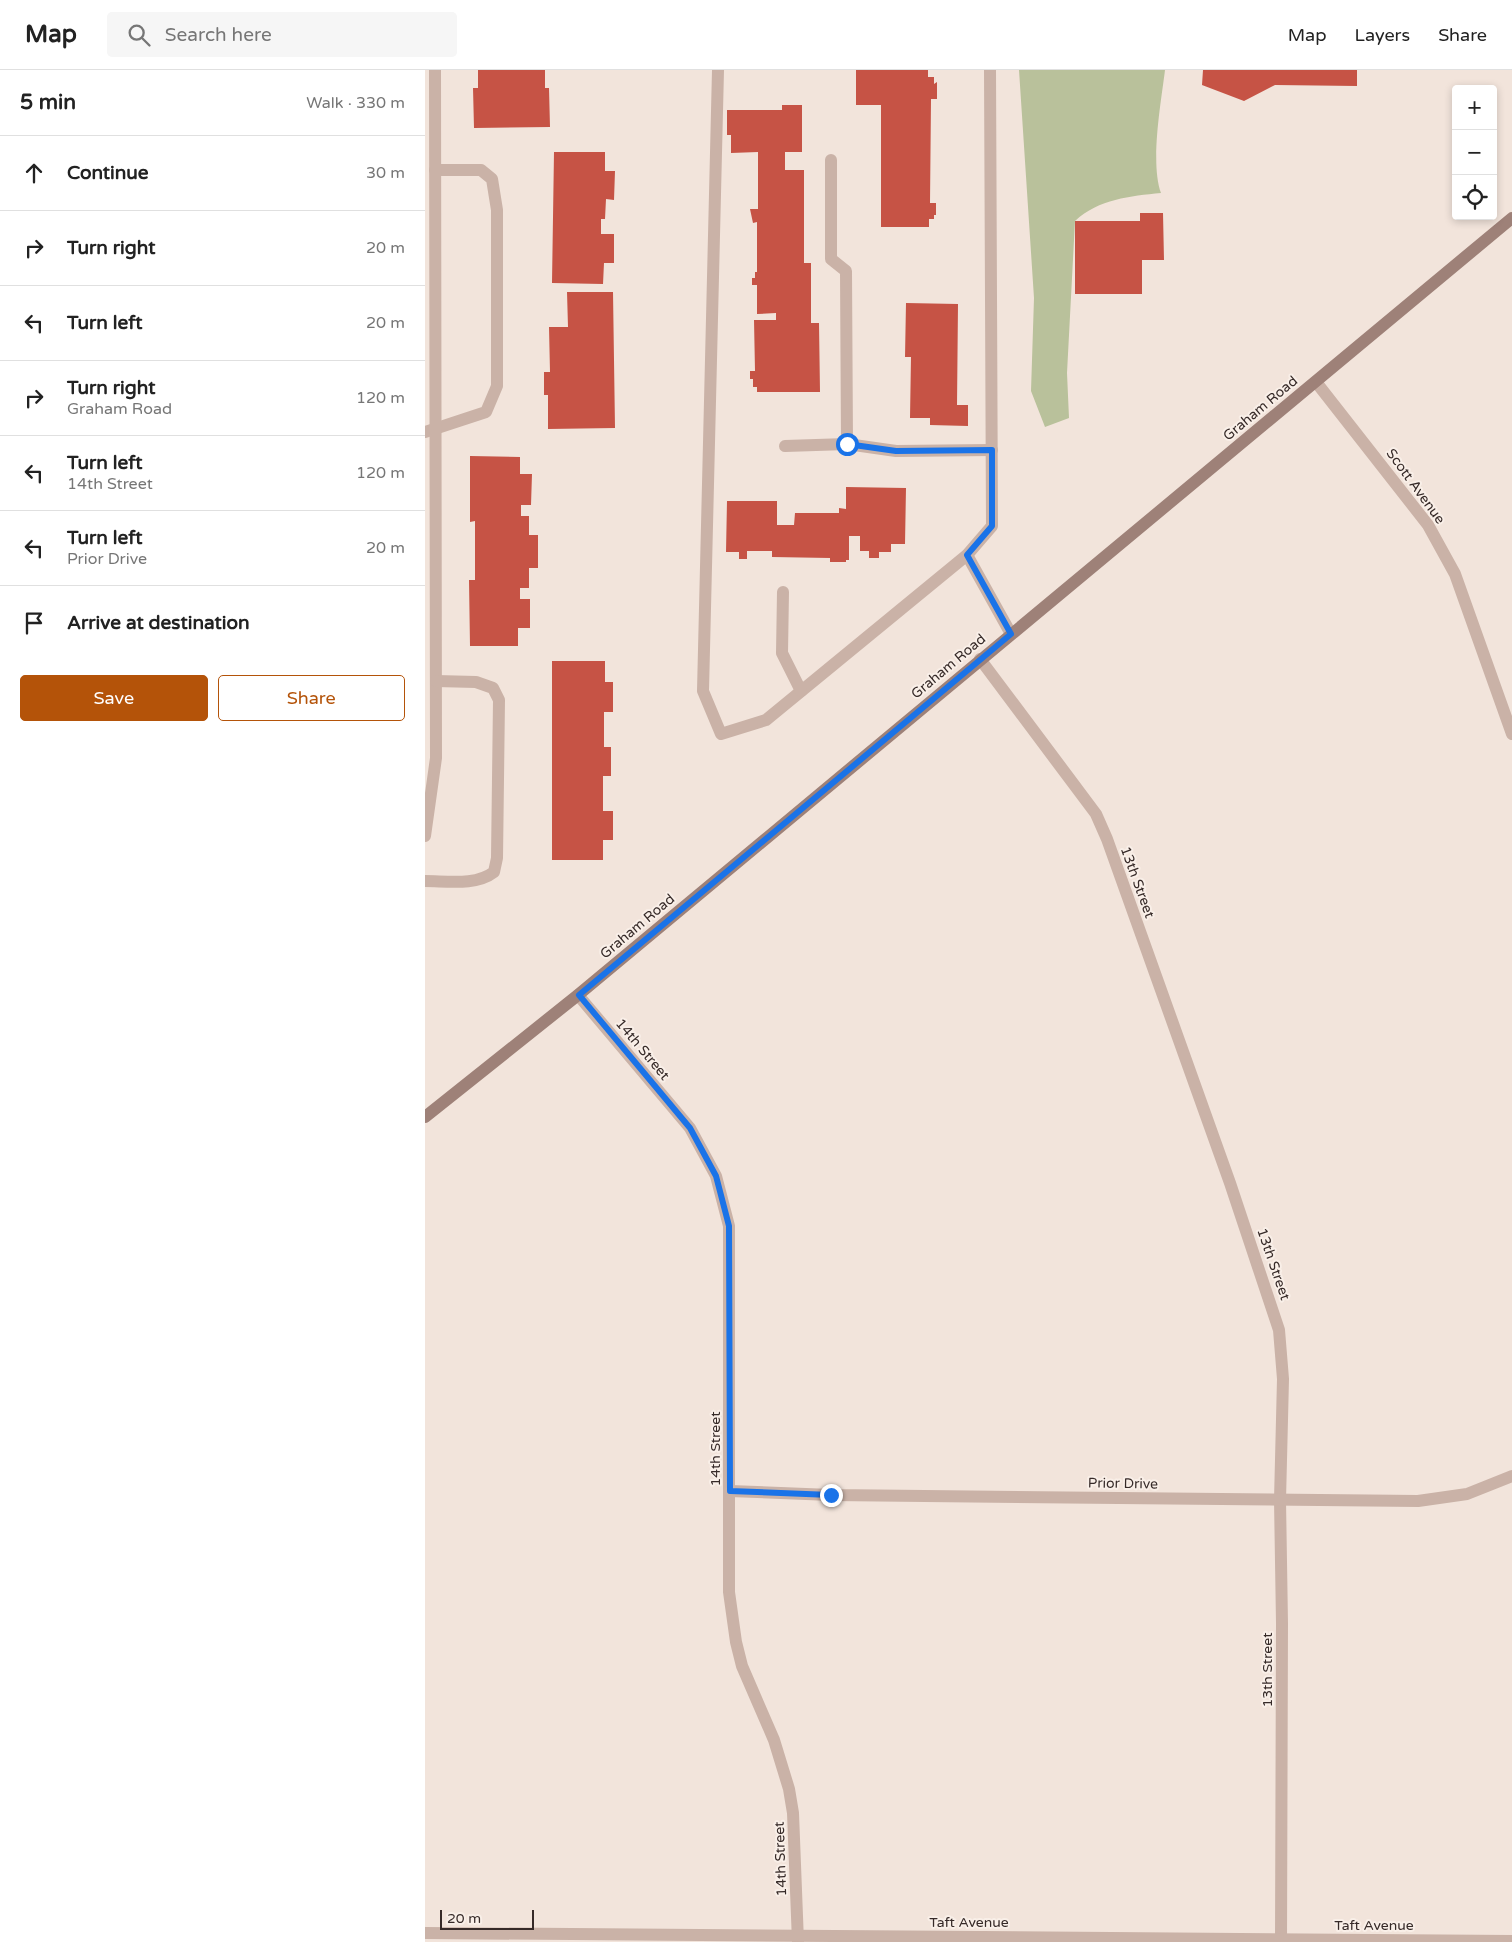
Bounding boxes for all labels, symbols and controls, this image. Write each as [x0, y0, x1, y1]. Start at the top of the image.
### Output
search box [107, 12, 457, 57]
text: Map [25, 20, 77, 49]
icon: search [125, 21, 153, 49]
text: Search here [165, 24, 272, 46]
text: Map [1288, 24, 1327, 46]
text: Layers [1355, 24, 1410, 46]
text: Share [1438, 24, 1487, 46]
map controls [1452, 85, 1497, 220]
button: + [1452, 85, 1497, 130]
text: 5 min [20, 90, 76, 115]
text: Walk · 330 m [306, 93, 405, 113]
button: − [1452, 130, 1497, 175]
icon: ahead [20, 159, 48, 187]
text: Continue [67, 162, 149, 184]
text: 30 m [366, 163, 405, 183]
button: locate [1452, 175, 1497, 220]
icon: right [20, 234, 48, 262]
text: Turn right [67, 237, 155, 259]
text: 20 m [366, 238, 405, 258]
icon: left [20, 309, 48, 337]
text: Turn left [67, 312, 143, 334]
text: 20 m [366, 313, 405, 333]
street label: Graham Road [1220, 372, 1301, 444]
text: Turn right [67, 377, 155, 399]
icon: right [20, 384, 48, 412]
text: 120 m [356, 388, 405, 408]
text: Graham Road [67, 399, 172, 419]
route start [836, 433, 859, 456]
street label: Scott Avenue [1383, 445, 1449, 527]
text: Turn left [67, 452, 143, 474]
icon: left [20, 459, 48, 487]
text: 120 m [356, 463, 405, 483]
text: 14th Street [67, 474, 153, 494]
text: Turn left [67, 527, 143, 549]
icon: left [20, 534, 48, 562]
text: 20 m [366, 538, 405, 558]
text: Prior Drive [67, 549, 147, 569]
icon: arrive [20, 609, 48, 637]
text: Arrive at destination [67, 612, 250, 634]
street label: Graham Road [908, 630, 989, 702]
button: Save [20, 675, 208, 721]
button: Share [218, 675, 405, 721]
street label: 13th Street [1117, 844, 1159, 921]
street label: Graham Road [597, 890, 678, 962]
street label: 14th Street [612, 1015, 674, 1084]
street label: 13th Street [1253, 1226, 1294, 1303]
street label: 14th Street [707, 1411, 724, 1487]
street label: Prior Drive [1088, 1474, 1158, 1493]
route end [820, 1484, 843, 1507]
street label: 13th Street [1259, 1632, 1276, 1708]
street label: 14th Street [771, 1821, 790, 1897]
scale bar [440, 1907, 534, 1930]
text: 20 m [447, 1910, 481, 1927]
street label: Taft Avenue [929, 1914, 1009, 1931]
street label: Taft Avenue [1334, 1917, 1414, 1934]

